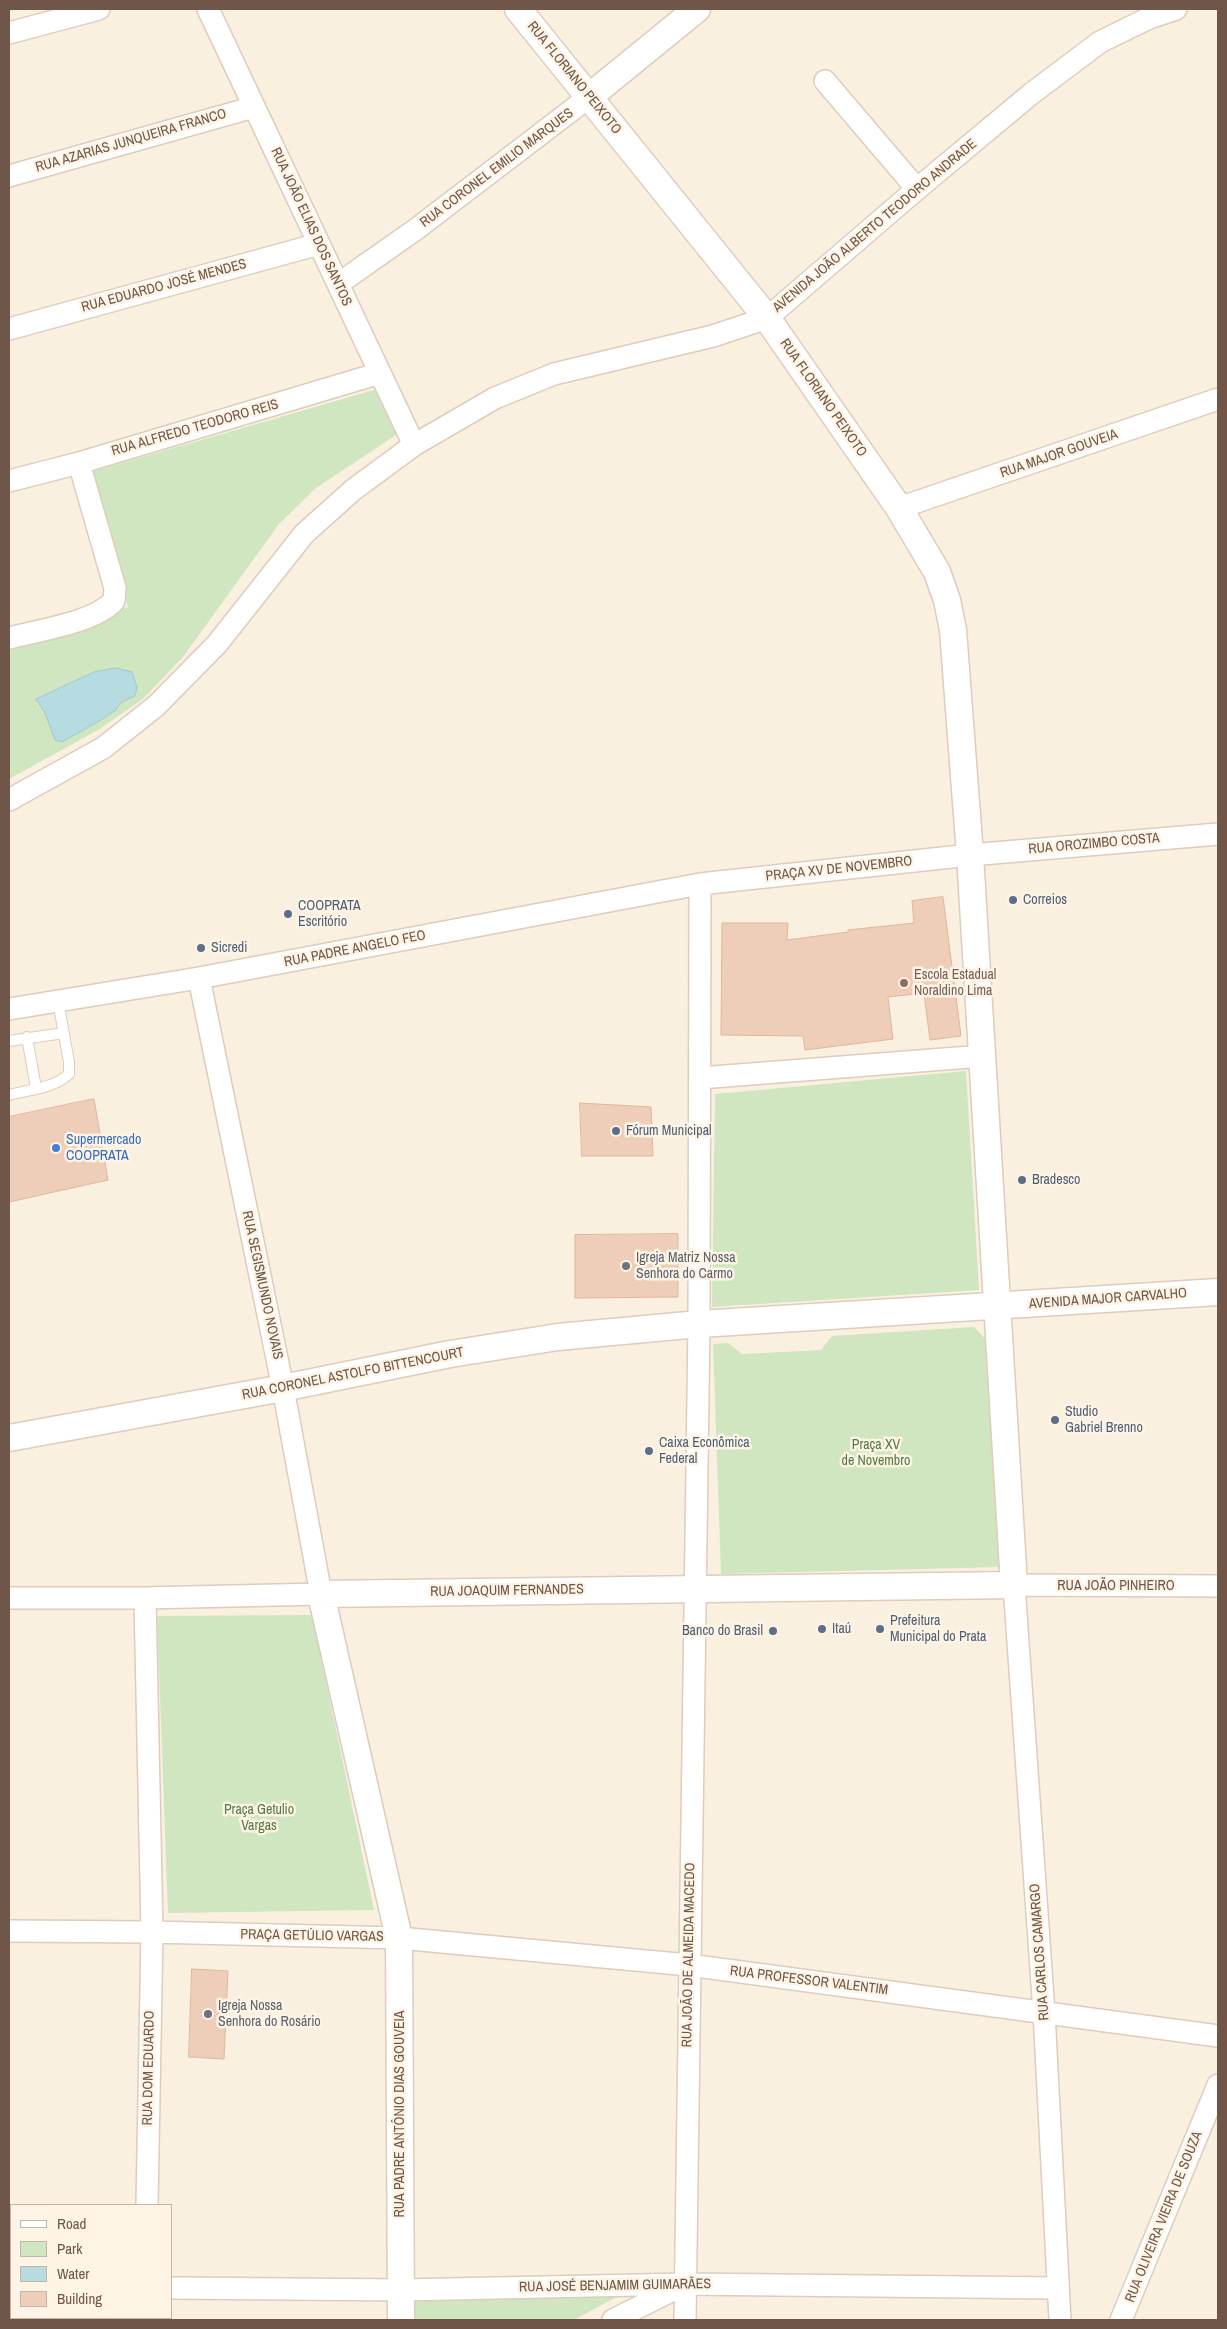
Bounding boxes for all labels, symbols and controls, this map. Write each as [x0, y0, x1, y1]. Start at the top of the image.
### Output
street label: RUA FLORIANO PEIXOTO [523, 18, 625, 138]
street label: RUA CORONEL EMILIO MARQUES [417, 105, 577, 231]
street label: RUA AZARIAS JUNQUEIRA FRANCO [34, 106, 228, 176]
street label: AVENIDA JOÃO ALBERTO TEODORO ANDRADE [770, 136, 980, 316]
street label: RUA JOÃO ELIAS DOS SANTOS [267, 145, 355, 309]
street label: RUA EDUARDO JOSÉ MENDES [80, 256, 248, 316]
street label: RUA FLORIANO PEIXOTO [776, 336, 870, 460]
street label: RUA ALFREDO TEODORO REIS [110, 396, 280, 460]
street label: RUA MAJOR GOUVEIA [998, 426, 1120, 482]
street label: RUA OROZIMBO COSTA [1028, 830, 1160, 858]
street label: PRAÇA XV DE NOVEMBRO [765, 853, 913, 885]
place label: Correios [1023, 892, 1067, 908]
marker: Correios [1007, 894, 1019, 906]
place label: COOPRATA Escritório [298, 898, 361, 930]
marker: COOPRATA Escritório [282, 908, 294, 920]
street label: RUA PADRE ANGELO FEO [283, 927, 427, 971]
place label: Sicredi [211, 940, 247, 956]
marker: Sicredi [195, 942, 207, 954]
place label: Escola Estadual Noraldino Lima [914, 967, 996, 1000]
marker: Escola Estadual Noraldino Lima [898, 977, 910, 989]
place label: Fórum Municipal [626, 1123, 712, 1139]
marker: Fórum Municipal [610, 1125, 622, 1137]
place label: Supermercado COOPRATA [66, 1132, 141, 1164]
marker: Supermercado COOPRATA [50, 1142, 62, 1154]
place label: Bradesco [1032, 1172, 1080, 1188]
marker: Bradesco [1016, 1174, 1028, 1186]
street label: RUA SEGISMUNDO NOVAIS [238, 1209, 286, 1361]
place label: Igreja Matriz Nossa Senhora do Carmo [636, 1250, 736, 1282]
marker: Igreja Matriz Nossa Senhora do Carmo [620, 1260, 632, 1272]
street label: AVENIDA MAJOR CARVALHO [1028, 1285, 1188, 1313]
street label: RUA CORONEL ASTOLFO BITTENCOURT [241, 1344, 465, 1404]
place label: Studio Gabriel Brenno [1065, 1404, 1143, 1436]
marker: Studio Gabriel Brenno [1049, 1414, 1061, 1426]
place label: Caixa Econômica Federal [659, 1435, 750, 1468]
park label: Praça XV de Novembro [842, 1437, 910, 1470]
marker: Caixa Econômica Federal [643, 1445, 655, 1457]
street label: RUA JOÃO PINHEIRO [1057, 1578, 1175, 1594]
street label: RUA JOAQUIM FERNANDES [430, 1581, 584, 1601]
place label: Prefeitura Municipal do Prata [890, 1613, 986, 1645]
place label: Itaú [832, 1621, 851, 1637]
place label: Banco do Brasil [682, 1623, 763, 1639]
marker: Itaú [816, 1623, 828, 1635]
marker: Prefeitura Municipal do Prata [874, 1623, 886, 1635]
marker: Banco do Brasil [767, 1625, 779, 1637]
park label: Praça Getulio Vargas [224, 1802, 294, 1834]
street label: RUA JOÃO DE ALMEIDA MACEDO [679, 1862, 699, 2048]
street label: RUA CARLOS CAMARGO [1027, 1883, 1053, 2021]
street label: PRAÇA GETÚLIO VARGAS [240, 1926, 384, 1946]
street label: RUA PROFESSOR VALENTIM [729, 1963, 889, 1999]
place label: Igreja Nossa Senhora do Rosário [218, 1998, 321, 2030]
marker: Igreja Nossa Senhora do Rosário [202, 2008, 214, 2020]
street label: RUA DOM EDUARDO [140, 2010, 158, 2126]
street label: RUA PADRE ANTÔNIO DIAS GOUVEIA [392, 2011, 408, 2217]
street label: RUA OLIVEIRA VIEIRA DE SOUZA [1122, 2129, 1206, 2305]
legend [10, 2204, 172, 2319]
text: Road [57, 2213, 86, 2234]
text: Park [57, 2238, 82, 2259]
text: Water [57, 2263, 89, 2284]
street label: RUA JOSÉ BENJAMIM GUIMARÃES [519, 2276, 711, 2296]
text: Building [57, 2288, 102, 2309]

